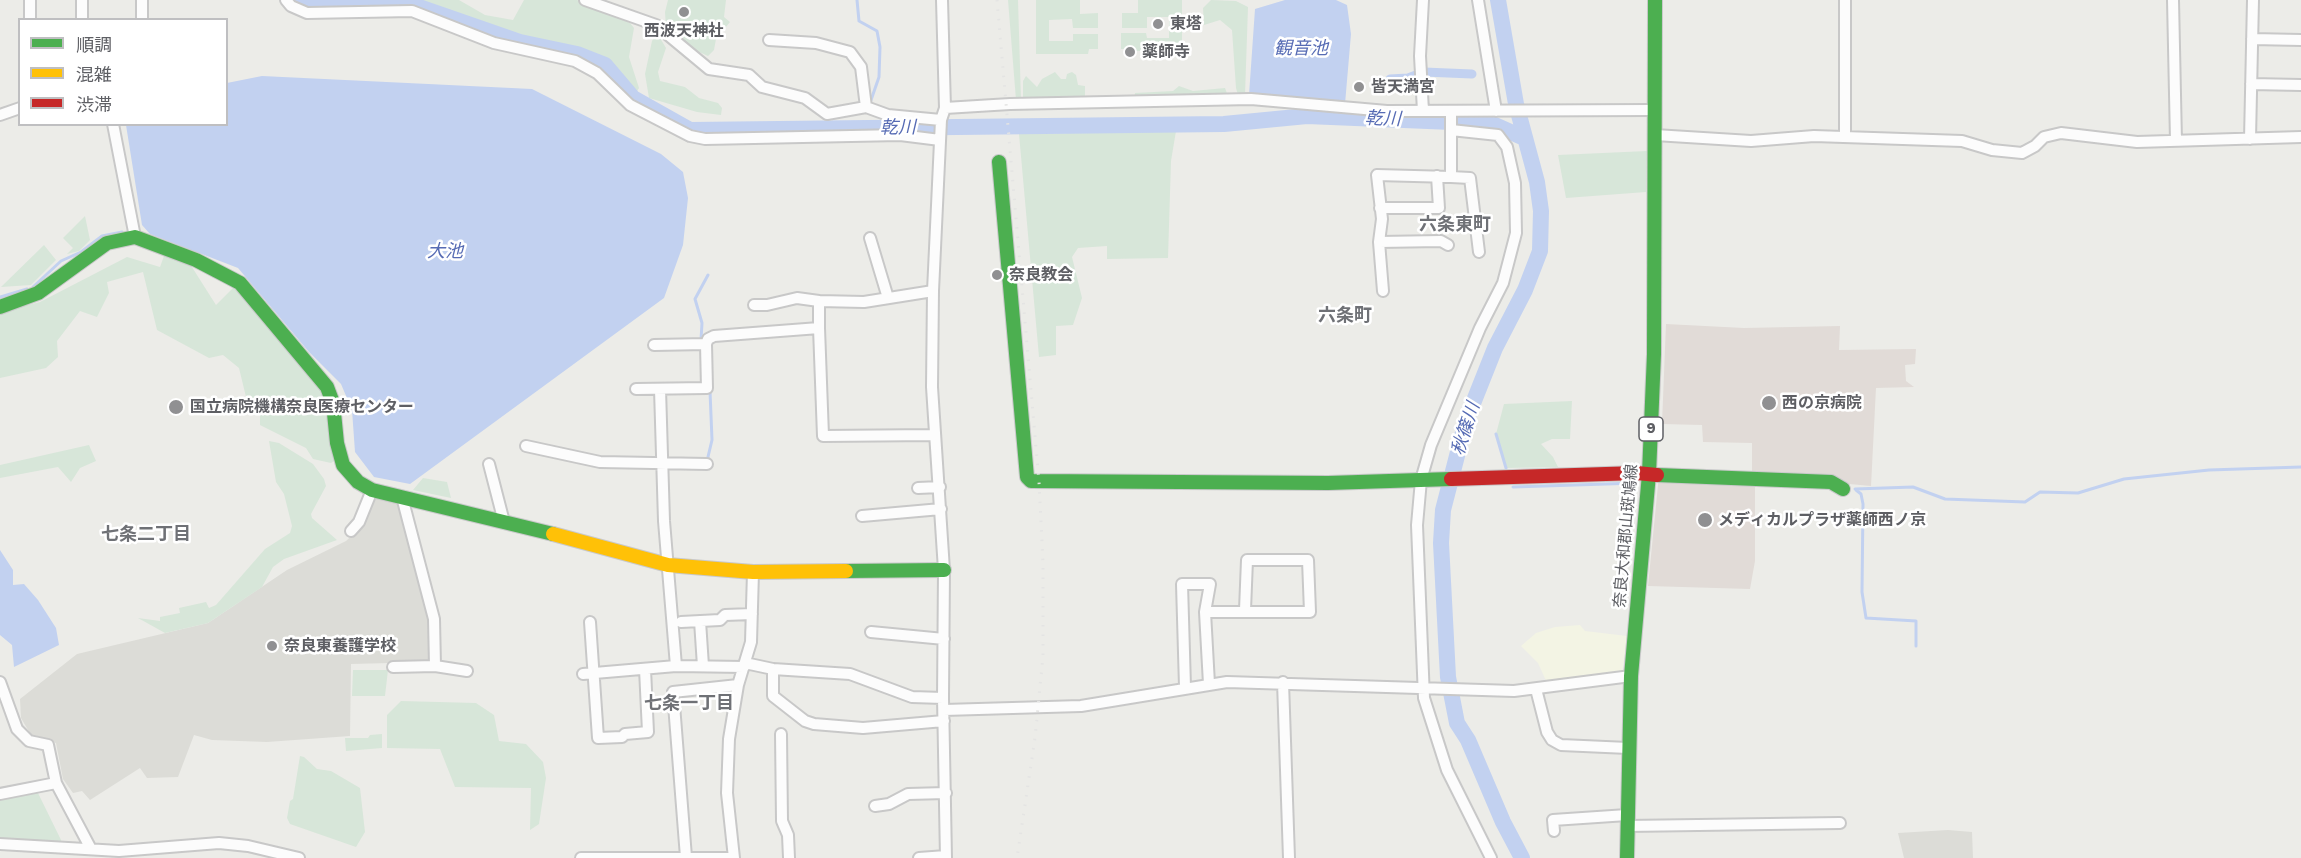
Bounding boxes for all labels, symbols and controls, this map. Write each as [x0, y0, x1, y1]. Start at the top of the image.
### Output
marker: 西波天神社 [677, 5, 691, 19]
place label: 東塔 [1170, 14, 1202, 34]
marker: 東塔 [1151, 17, 1165, 31]
legend [18, 18, 228, 126]
place label: 西波天神社 [644, 21, 724, 41]
text: 順調 [76, 34, 112, 55]
water label: 観音池 [1274, 38, 1328, 60]
place label: 薬師寺 [1142, 42, 1190, 62]
marker: 薬師寺 [1123, 45, 1137, 59]
text: 混雑 [76, 64, 112, 85]
place label: 皆天満宮 [1371, 77, 1435, 97]
marker: 皆天満宮 [1352, 80, 1366, 94]
text: 渋滞 [76, 94, 112, 115]
water label: 乾川 [1365, 108, 1401, 130]
water label: 乾川 [880, 117, 916, 139]
district label: 六条東町 [1419, 214, 1491, 236]
water label: 大池 [427, 241, 463, 263]
place label: 奈良教会 [1009, 265, 1073, 285]
marker: 奈良教会 [990, 268, 1004, 282]
district label: 六条町 [1318, 305, 1372, 327]
place label: 西の京病院 [1782, 393, 1862, 413]
marker: 西の京病院 [1760, 394, 1778, 412]
place label: 国立病院機構奈良医療センター [190, 397, 414, 417]
marker: 国立病院機構奈良医療センター [167, 398, 185, 416]
water label: 秋篠川 [1447, 400, 1485, 458]
road number: 9 [1639, 417, 1663, 441]
street label: 奈良大和郡山斑鳩線 [1610, 463, 1642, 609]
place label: メディカルプラザ薬師西ノ京 [1718, 510, 1926, 530]
marker: メディカルプラザ薬師西ノ京 [1696, 511, 1714, 529]
district label: 七条二丁目 [101, 524, 191, 546]
place label: 奈良東養護学校 [284, 636, 396, 656]
marker: 奈良東養護学校 [265, 639, 279, 653]
district label: 七条一丁目 [644, 693, 734, 715]

